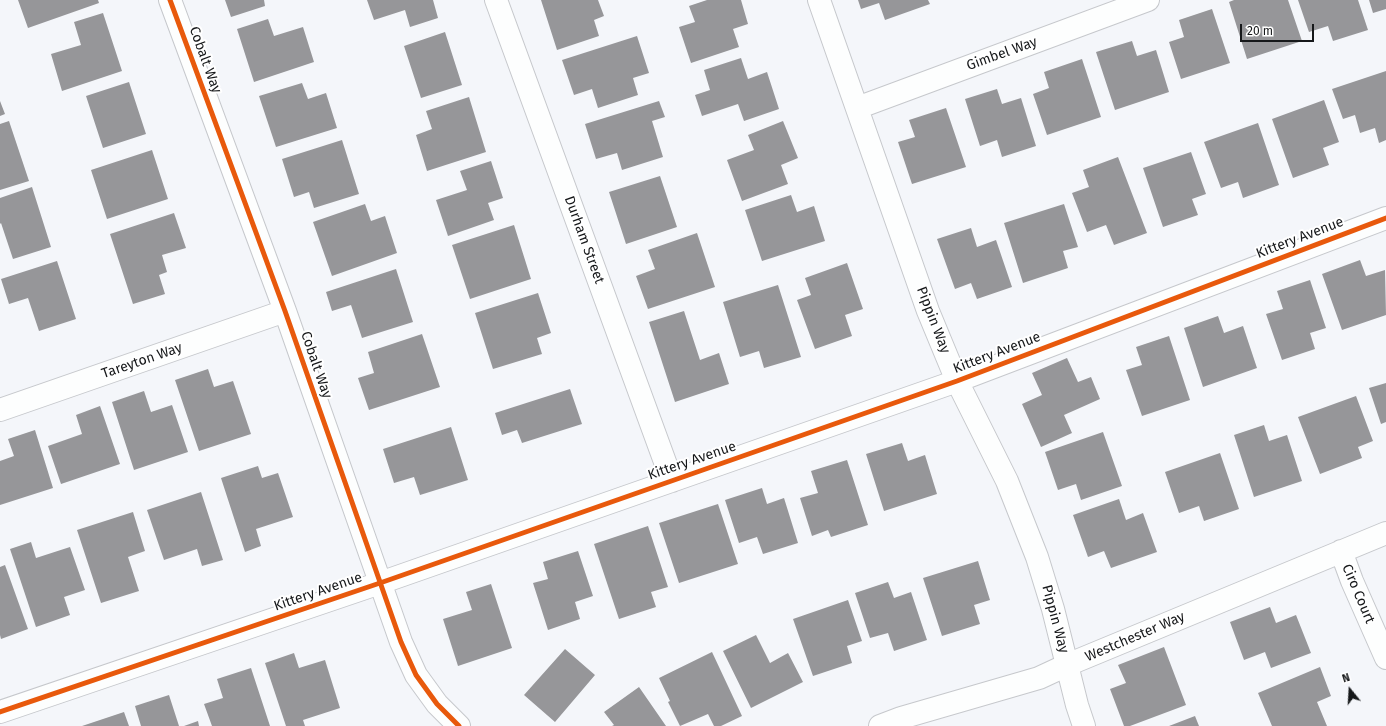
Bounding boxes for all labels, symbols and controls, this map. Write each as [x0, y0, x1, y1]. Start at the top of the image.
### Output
scale bar [1242, 16, 1316, 42]
street label: Cobalt Way [185, 24, 225, 96]
text: 20 m [1247, 24, 1273, 38]
street label: Gimbel Way [964, 33, 1040, 75]
street label: Durham Street [560, 194, 608, 286]
street label: Kittery Avenue [1254, 214, 1346, 262]
street label: Pippin Way [913, 284, 953, 356]
street label: Cobalt Way [297, 329, 335, 401]
street label: Kittery Avenue [951, 329, 1043, 377]
street label: Tareyton Way [100, 339, 184, 383]
street label: Kittery Avenue [646, 438, 738, 484]
street label: Ciro Court [1338, 562, 1378, 626]
street label: Kittery Avenue [272, 569, 364, 615]
street label: Pippin Way [1038, 583, 1072, 655]
street label: Westchester Way [1083, 608, 1187, 666]
north arrow [1330, 670, 1370, 710]
text: N [1341, 671, 1352, 685]

